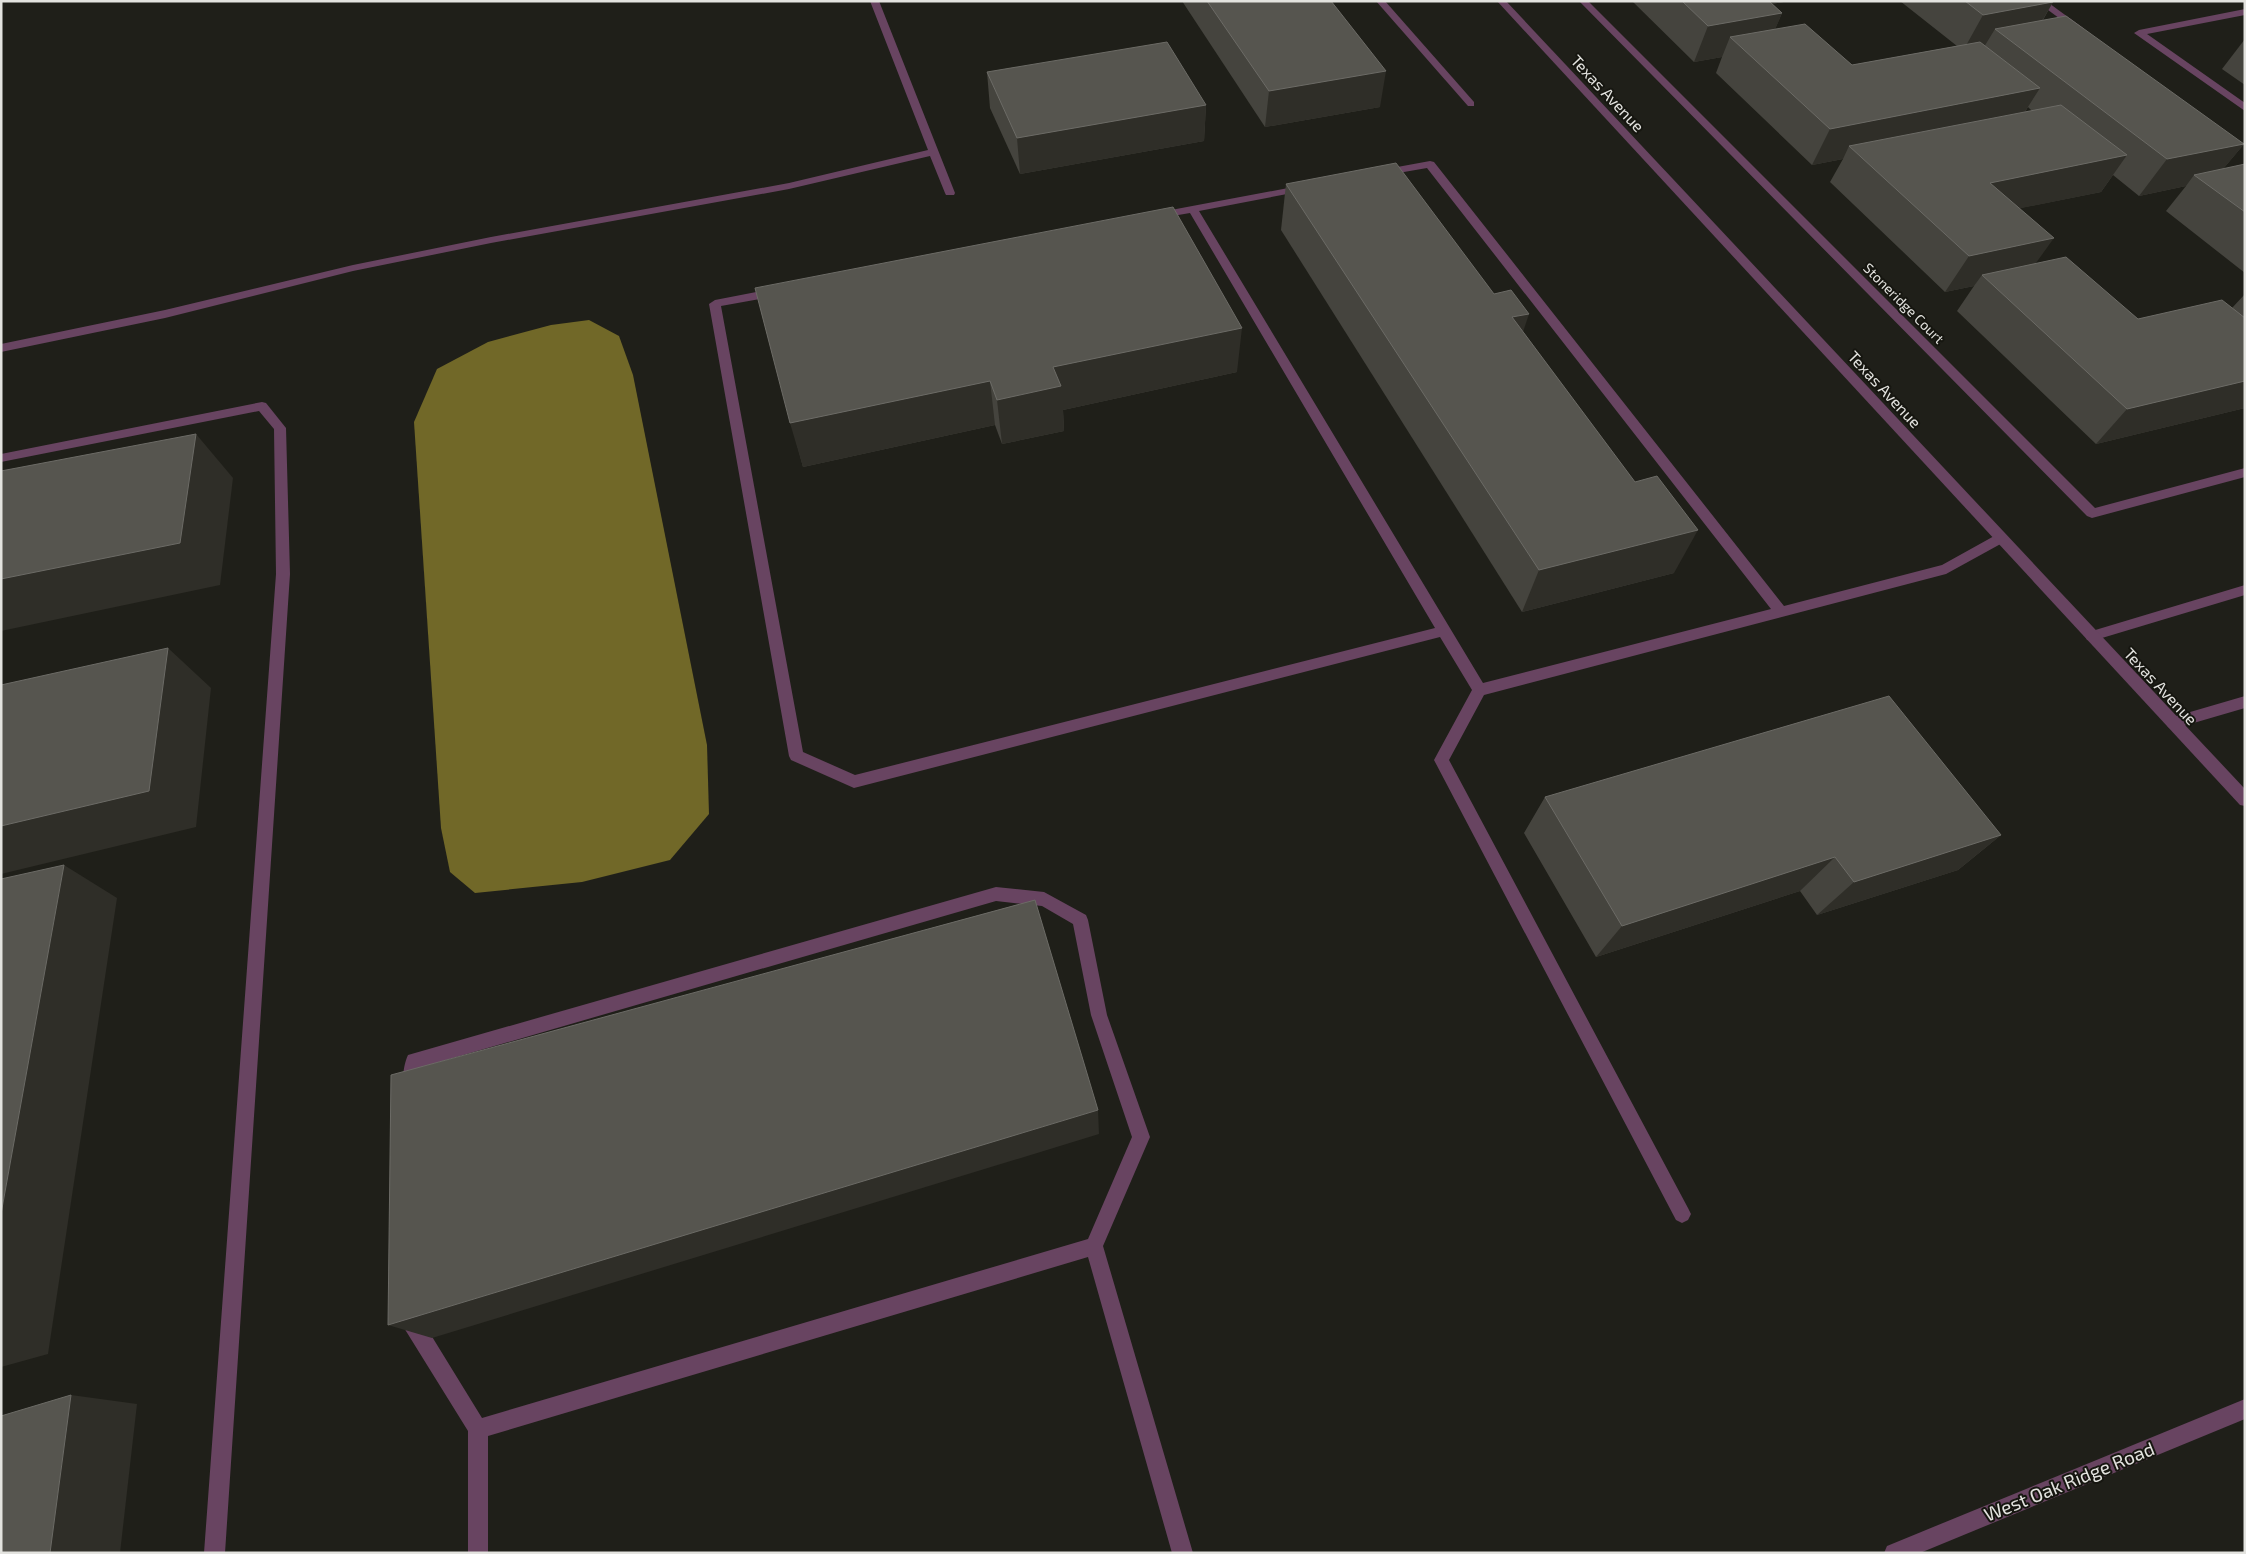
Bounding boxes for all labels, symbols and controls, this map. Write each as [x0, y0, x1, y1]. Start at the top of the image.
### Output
street label: Texas Avenue [1568, 51, 1648, 135]
street label: Stoneridge Court [1860, 259, 1948, 347]
street label: Texas Avenue [1845, 347, 1925, 431]
street label: Texas Avenue [2121, 644, 2201, 728]
street label: West Oak Ridge Road [1980, 1436, 2158, 1526]

